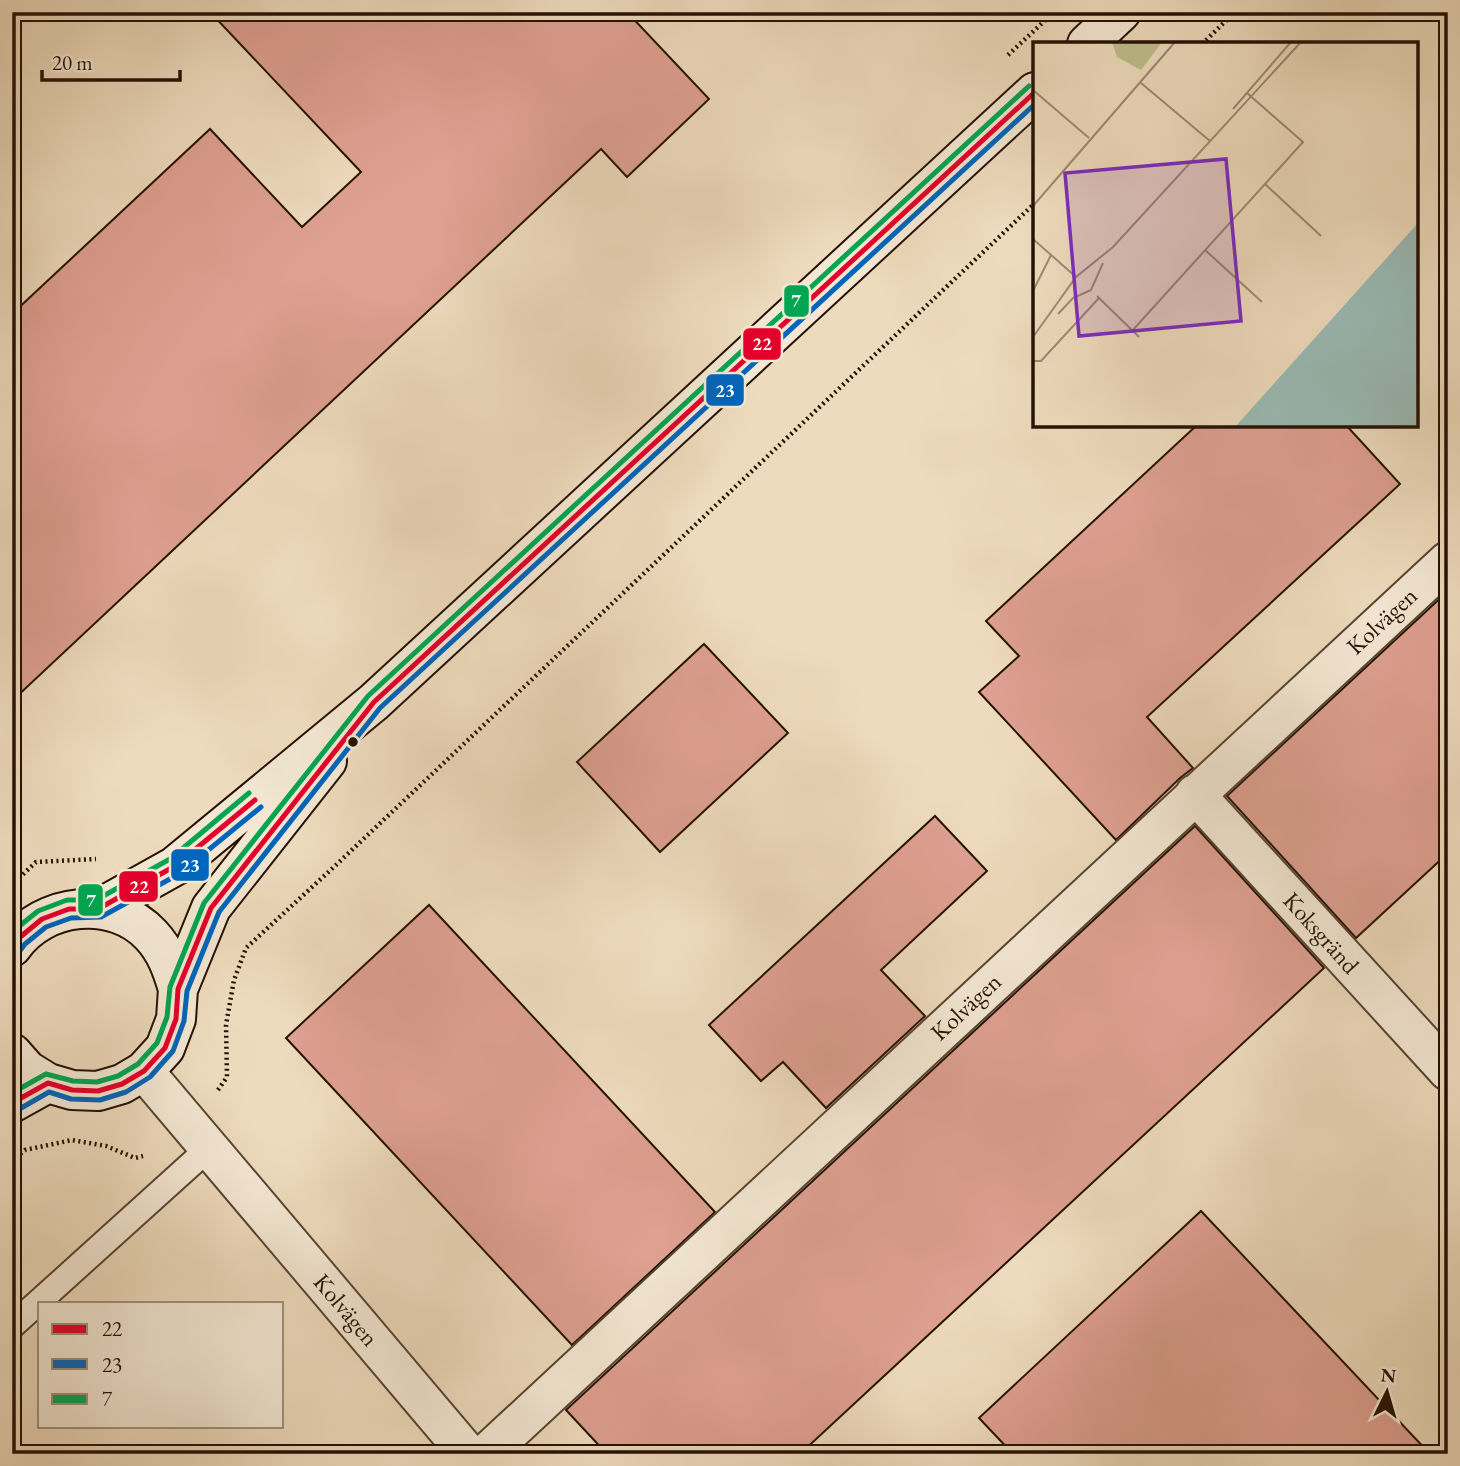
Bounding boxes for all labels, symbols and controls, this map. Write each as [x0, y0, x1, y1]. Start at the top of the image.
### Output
scale bar [42, 38, 180, 82]
inset map [1033, 42, 1418, 427]
text: 20 m [52, 49, 93, 76]
line badge: 7 [783, 284, 810, 318]
text: 7 [791, 288, 802, 313]
line badge: 22 [742, 327, 782, 361]
text: 22 [752, 331, 772, 356]
line badge: 23 [705, 373, 745, 407]
text: 23 [715, 378, 735, 403]
street label: Kolvägen [1340, 580, 1424, 661]
unlabelled marker [346, 735, 360, 749]
line badge: 23 [170, 848, 210, 882]
text: 23 [180, 853, 200, 878]
line badge: 22 [118, 870, 159, 903]
text: 22 [129, 874, 149, 899]
line badge: 7 [77, 883, 104, 917]
street label: Koksgränd [1276, 885, 1367, 981]
text: 7 [86, 888, 97, 913]
street label: Kolvägen [924, 966, 1008, 1047]
street label: Kolvägen [307, 1267, 386, 1353]
legend [38, 1302, 284, 1428]
text: 22 [102, 1315, 122, 1342]
text: 23 [102, 1351, 122, 1378]
north arrow [1352, 1358, 1422, 1428]
text: N [1380, 1362, 1398, 1389]
text: 7 [102, 1385, 113, 1412]

